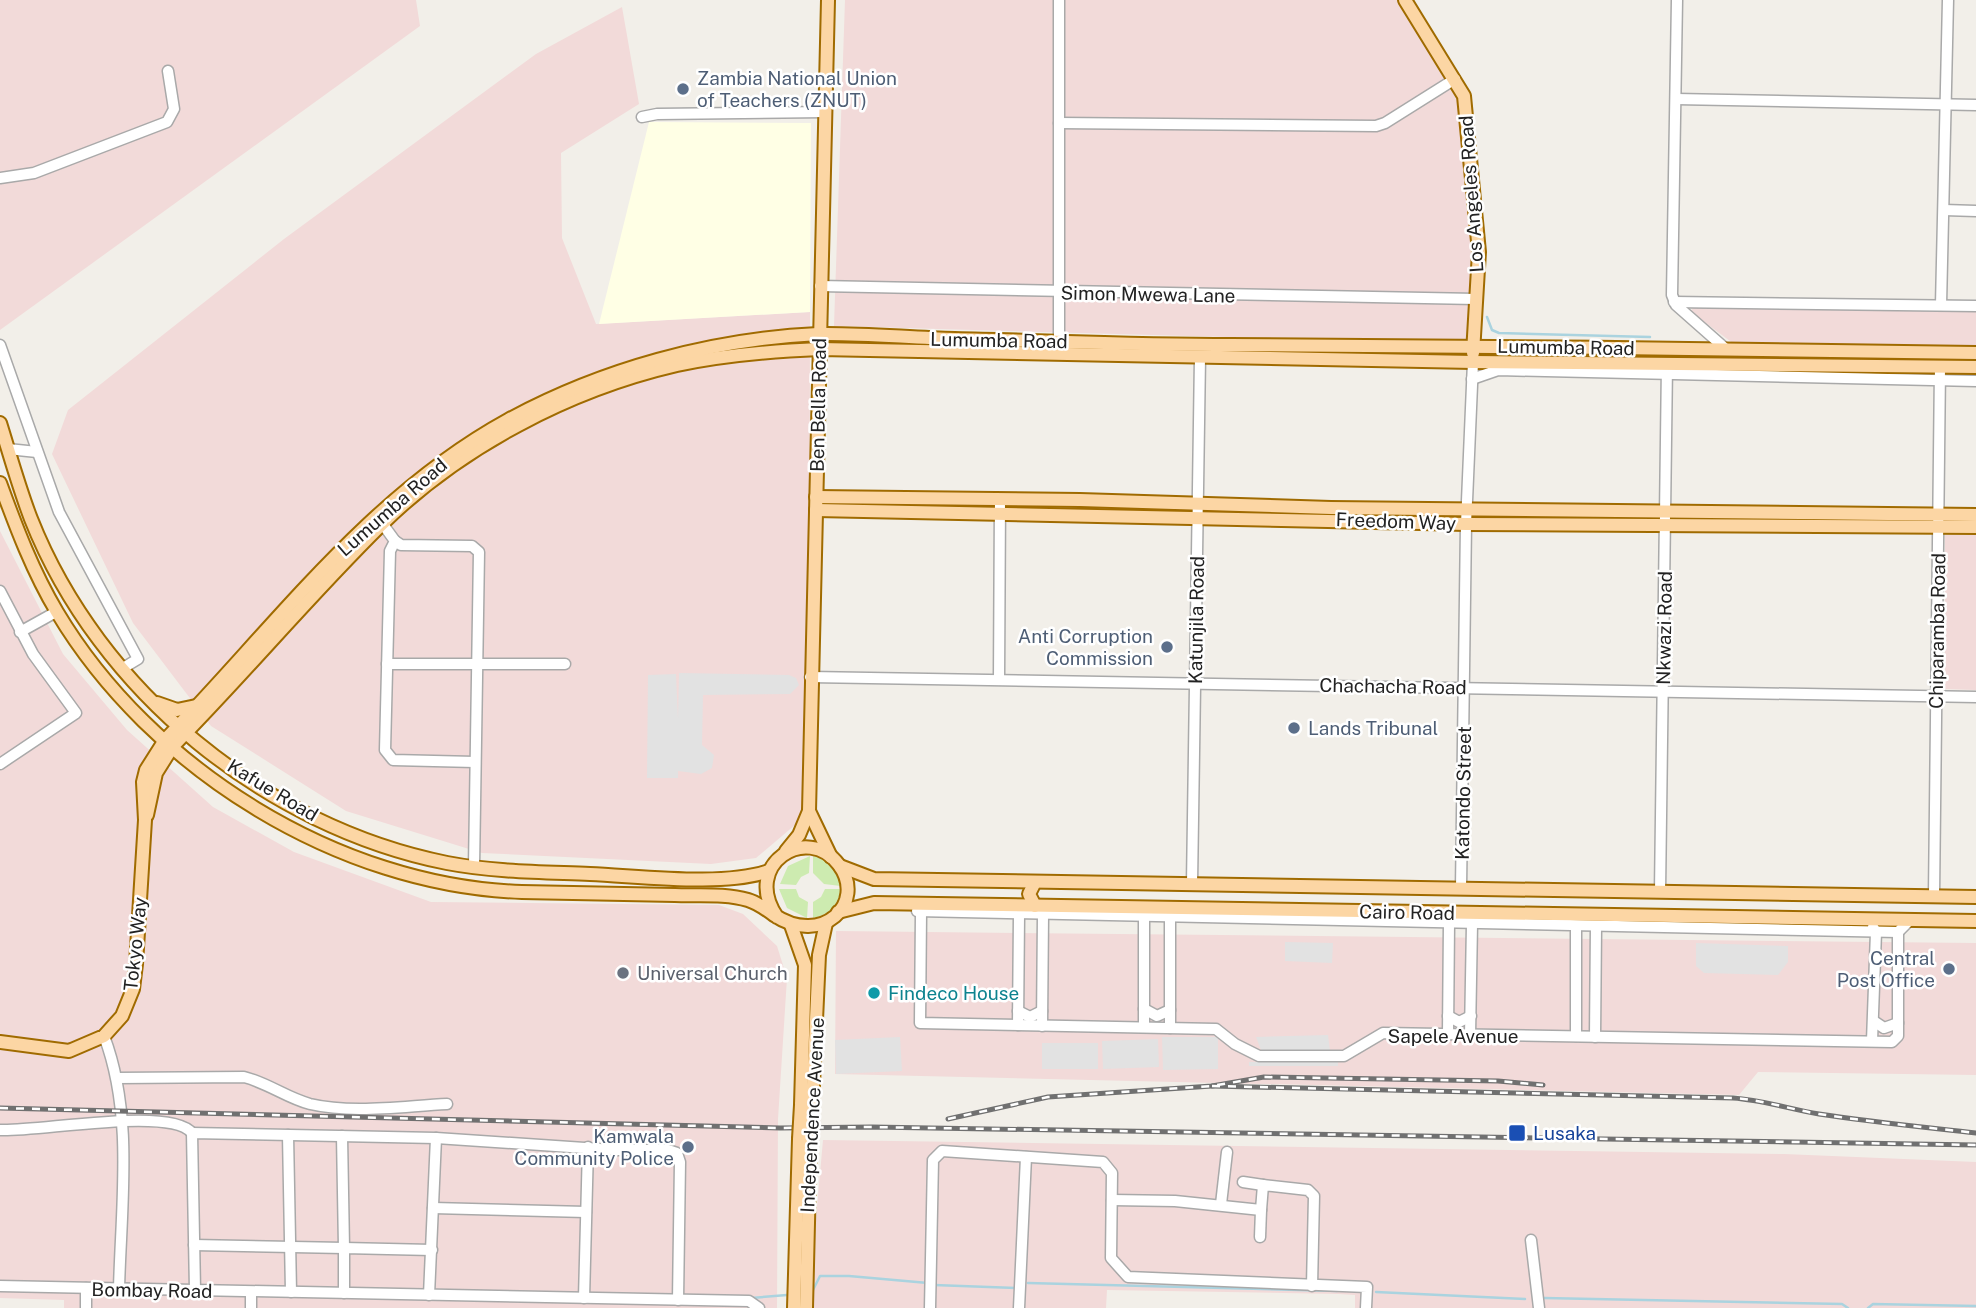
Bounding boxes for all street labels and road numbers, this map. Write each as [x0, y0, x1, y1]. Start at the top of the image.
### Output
street label: Los Angeles Road [1455, 115, 1487, 273]
street label: Simon Mwewa Lane [1060, 281, 1236, 307]
street label: Lumumba Road [930, 328, 1068, 352]
street label: Lumumba Road [1497, 335, 1635, 359]
street label: Ben Bella Road [806, 338, 830, 472]
street label: Lumumba Road [333, 454, 451, 560]
street label: Freedom Way [1335, 508, 1457, 534]
street label: Chiparamba Road [1925, 553, 1949, 709]
street label: Katunjila Road [1184, 556, 1208, 684]
street label: Nkwazi Road [1652, 571, 1676, 685]
street label: Chachacha Road [1319, 674, 1467, 698]
street label: Katondo Street [1451, 726, 1475, 860]
street label: Kafue Road [224, 754, 322, 826]
street label: Tokyo Way [119, 896, 151, 992]
street label: Cairo Road [1359, 900, 1455, 924]
street label: Independence Avenue [796, 1017, 828, 1213]
street label: Sapele Avenue [1387, 1025, 1519, 1047]
street label: Bombay Road [91, 1278, 213, 1302]

